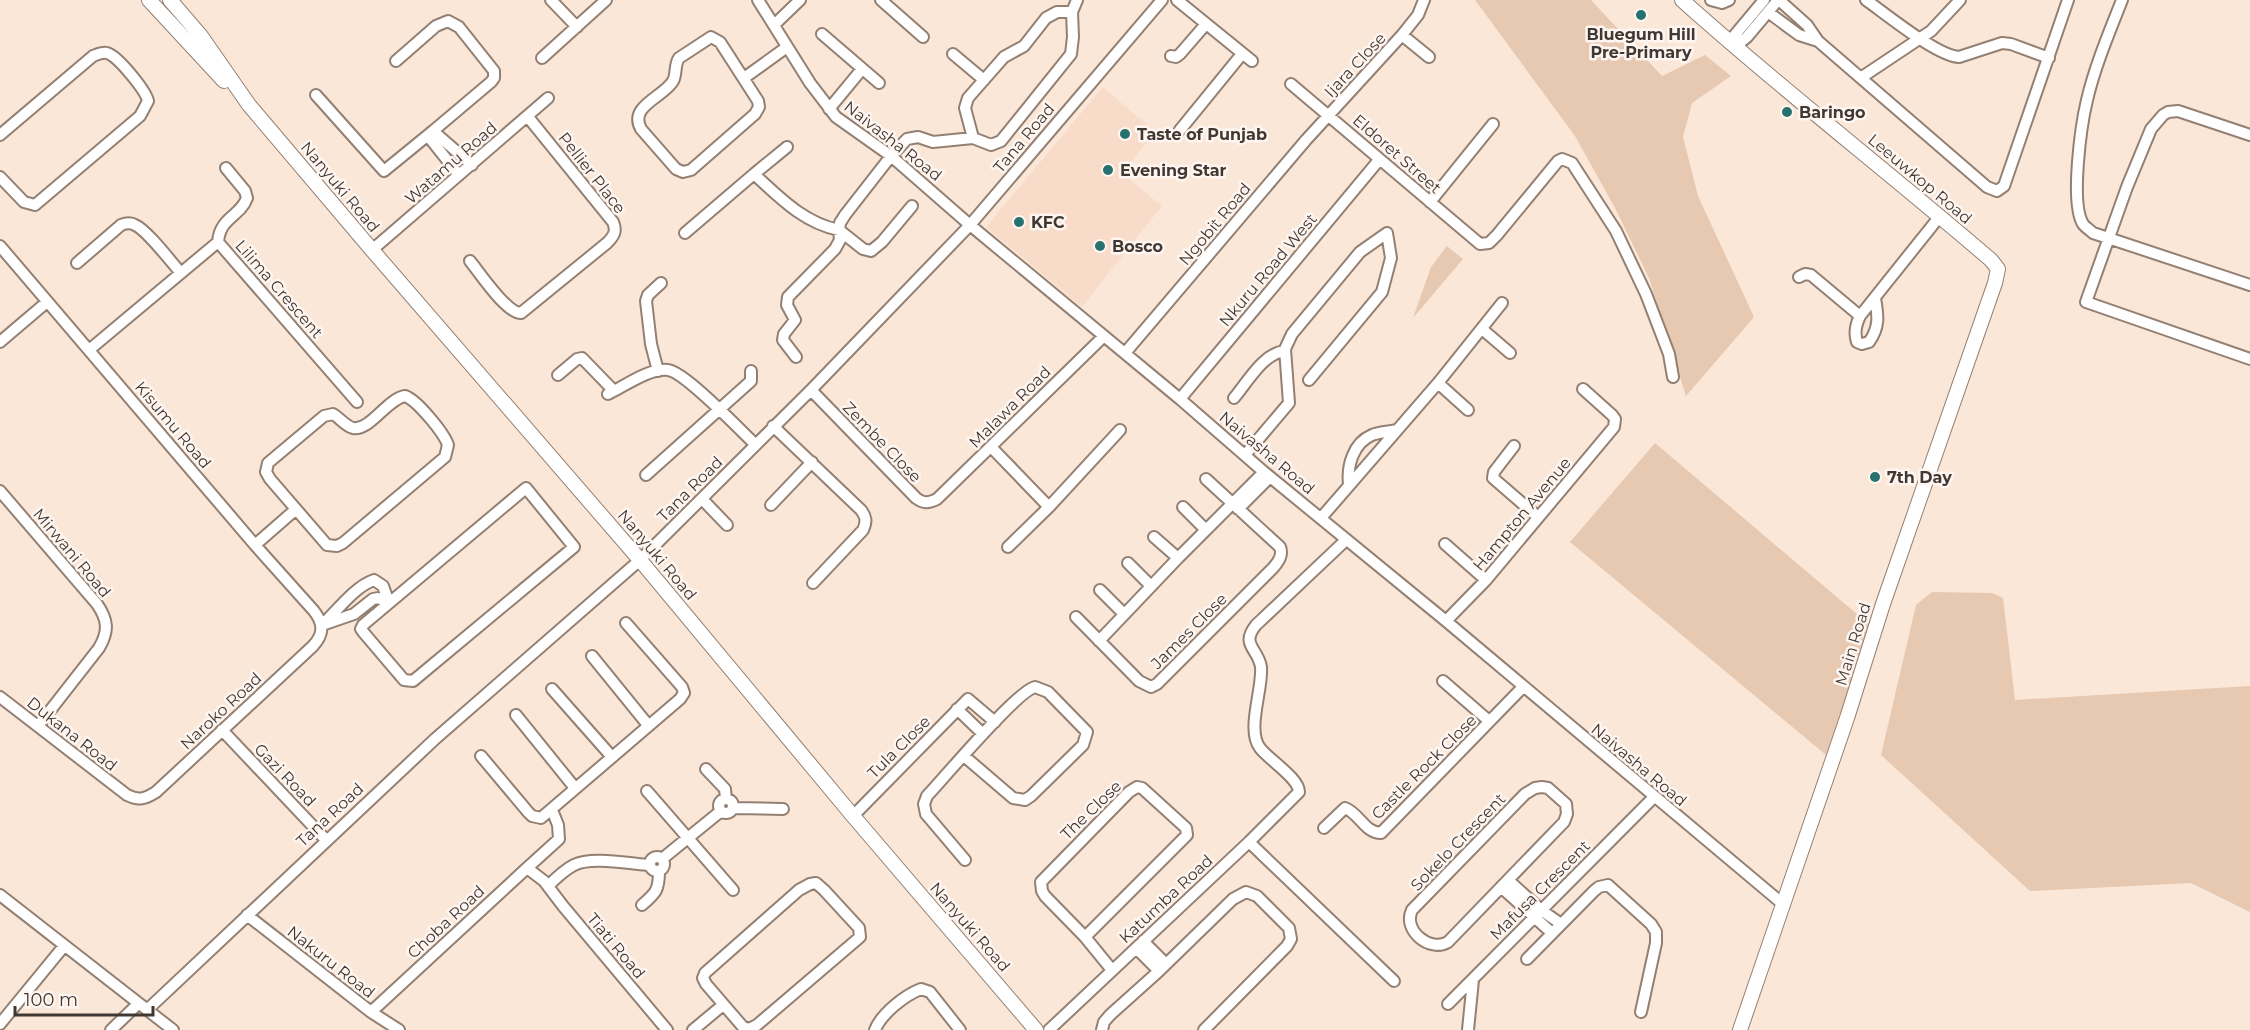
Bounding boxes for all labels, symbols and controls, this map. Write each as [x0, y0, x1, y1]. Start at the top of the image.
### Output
marker: Bluegum Hill Pre-Primary [1634, 8, 1648, 22]
place label: Bluegum Hill Pre-Primary [1586, 25, 1696, 62]
street label: Ijara Close [1320, 29, 1390, 101]
street label: Naivasha Road [840, 97, 946, 185]
street label: Tana Road [990, 100, 1058, 176]
place label: Baringo [1799, 103, 1866, 122]
marker: Baringo [1780, 105, 1794, 119]
street label: Eldoret Street [1349, 110, 1445, 198]
street label: Watamu Road [401, 118, 501, 208]
place label: Taste of Punjab [1137, 125, 1267, 144]
marker: Taste of Punjab [1118, 127, 1132, 141]
street label: Pellier Place [554, 129, 630, 217]
street label: Leeuwkop Road [1864, 130, 1976, 228]
street label: Nanyuki Road [297, 138, 383, 236]
place label: Evening Star [1120, 161, 1227, 180]
marker: Evening Star [1101, 163, 1115, 177]
street label: Ngobit Road [1175, 179, 1255, 269]
street label: Nkuru Road West [1215, 209, 1321, 330]
place label: KFC [1031, 213, 1065, 232]
marker: KFC [1012, 215, 1026, 229]
street label: Lilima Crescent [231, 236, 327, 342]
place label: Bosco [1112, 237, 1163, 256]
marker: Bosco [1093, 239, 1107, 253]
street label: Malawa Road [965, 362, 1055, 452]
street label: Kisumu Road [131, 378, 215, 472]
street label: Zembe Close [839, 398, 925, 486]
street label: Naivasha Road [1215, 408, 1319, 498]
street label: Tana Road [653, 452, 727, 526]
street label: Hampton Avenue [1469, 454, 1575, 574]
place label: 7th Day [1887, 468, 1952, 487]
marker: 7th Day [1868, 470, 1882, 484]
street label: Mirwani Road [29, 505, 115, 601]
street label: Nanyuki Road [614, 506, 700, 604]
street label: James Close [1146, 589, 1231, 674]
street label: Main Road [1831, 600, 1875, 688]
street label: Naroko Road [176, 669, 266, 753]
street label: Dukana Road [23, 693, 121, 775]
street label: Castle Rock Close [1368, 711, 1480, 823]
street label: Tula Close [864, 712, 934, 782]
street label: Naivasha Road [1587, 720, 1691, 810]
street label: Gazi Road [250, 740, 320, 810]
street label: The Close [1057, 776, 1125, 844]
street label: Tana Road [293, 779, 367, 851]
street label: Sokelo Crescent [1407, 789, 1510, 895]
street label: Mafusa Crescent [1486, 836, 1594, 944]
street label: Katumba Road [1115, 851, 1217, 947]
street label: Nanyuki Road [926, 878, 1014, 976]
street label: Choba Road [404, 881, 488, 963]
street label: Tiati Road [583, 909, 649, 983]
street label: Nakuru Road [283, 922, 379, 1002]
scale bar [15, 979, 153, 1017]
text: 100 m [24, 989, 78, 1011]

